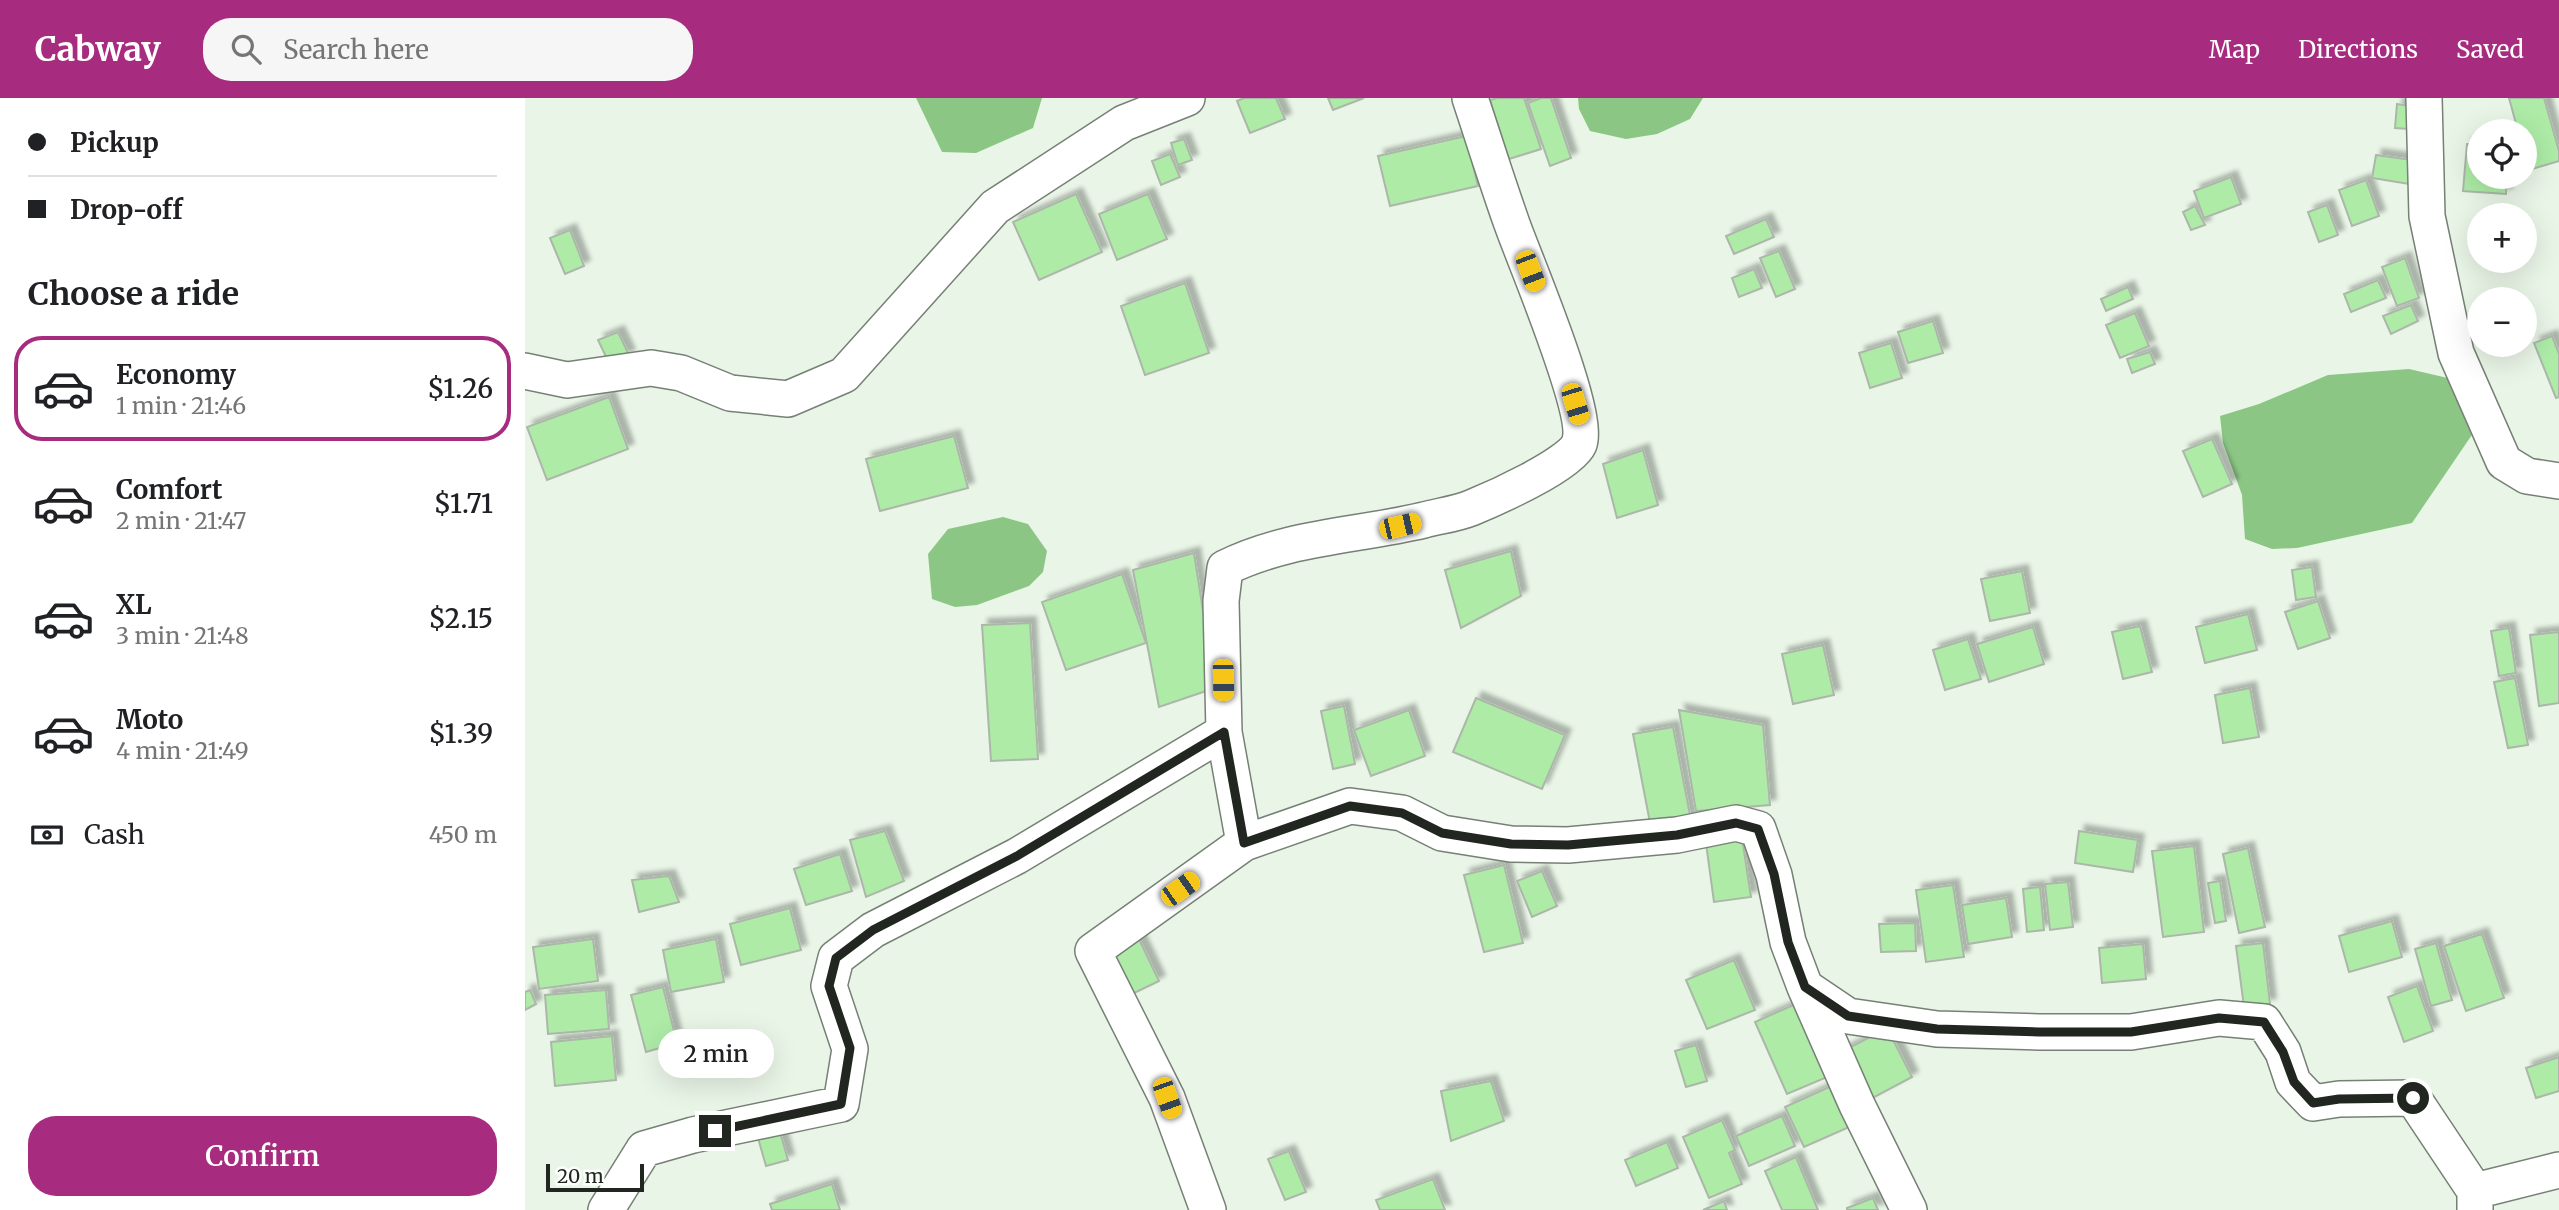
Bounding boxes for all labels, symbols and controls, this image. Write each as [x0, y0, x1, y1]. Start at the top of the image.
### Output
search box [203, 18, 693, 81]
text: Cabway [35, 29, 161, 70]
icon: search [227, 30, 265, 68]
text: Search here [283, 33, 429, 66]
text: Map [2209, 34, 2260, 65]
text: Directions [2298, 34, 2418, 65]
text: Saved [2456, 34, 2524, 65]
map controls [2467, 119, 2537, 357]
button: locate [2467, 119, 2537, 189]
text: Pickup [70, 126, 159, 159]
text: Drop-off [70, 193, 183, 226]
button: + [2467, 203, 2537, 273]
car [1513, 248, 1548, 294]
text: Choose a ride [28, 274, 239, 314]
button: − [2467, 287, 2537, 357]
icon: car [32, 357, 95, 420]
text: Economy [116, 358, 236, 391]
text: $1.26 [427, 372, 493, 405]
car [1559, 381, 1592, 427]
text: 1 min · 21:46 [116, 391, 246, 420]
icon: car [32, 472, 95, 535]
text: Comfort [116, 473, 222, 506]
text: $1.71 [434, 487, 493, 520]
text: 2 min · 21:47 [116, 506, 246, 535]
car [1378, 511, 1423, 541]
icon: car [32, 587, 95, 650]
text: XL [116, 588, 152, 621]
text: $2.15 [428, 602, 493, 635]
text: 3 min · 21:48 [116, 621, 249, 650]
car [1213, 659, 1234, 701]
icon: car [32, 702, 95, 765]
text: Moto [116, 703, 183, 736]
text: $1.39 [428, 717, 493, 750]
text: 4 min · 21:49 [116, 736, 249, 765]
icon: cash [28, 816, 66, 854]
text: Cash [84, 818, 145, 851]
text: 450 m [429, 820, 497, 849]
car [1157, 868, 1204, 910]
callout: 2 min [657, 1030, 773, 1079]
text: 2 min [684, 1039, 748, 1068]
car [1150, 1075, 1185, 1121]
route start [2397, 1082, 2429, 1114]
route end [699, 1115, 731, 1147]
button: Confirm [28, 1116, 497, 1196]
scale bar [546, 1161, 644, 1193]
text: 20 m [557, 1164, 604, 1188]

